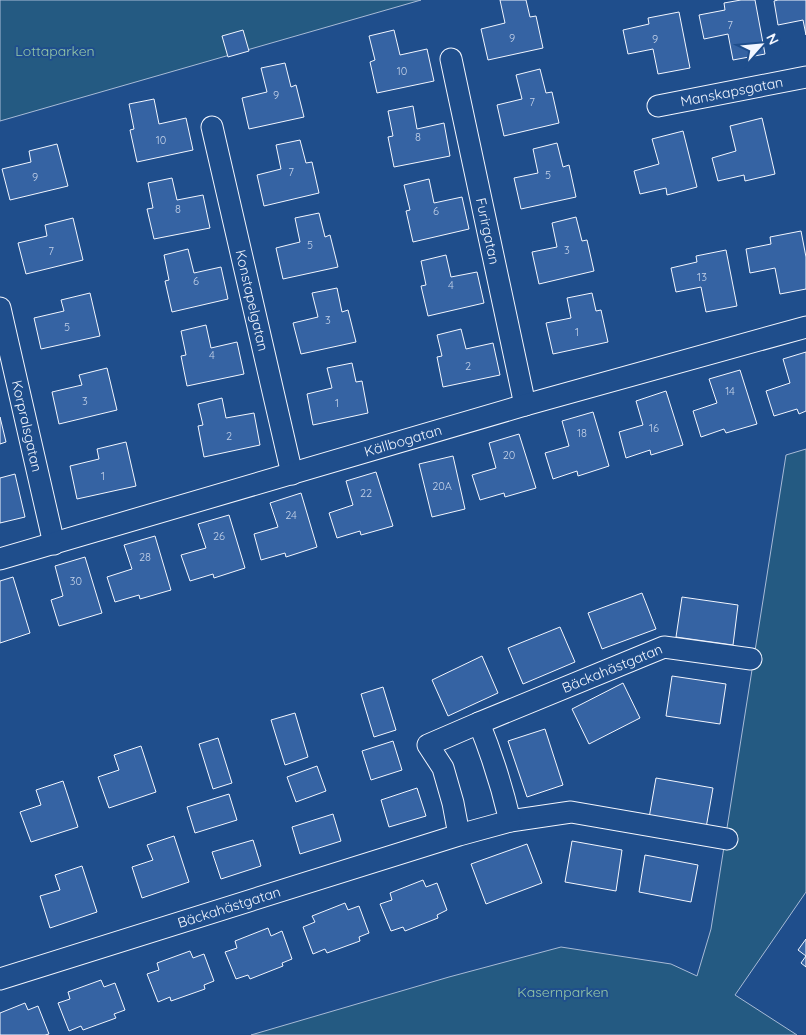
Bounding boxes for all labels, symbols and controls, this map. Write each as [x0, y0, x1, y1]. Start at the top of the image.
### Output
house number: 7 [727, 18, 733, 32]
north arrow [736, 20, 786, 70]
text: N [762, 30, 783, 48]
house number: 9 [509, 31, 515, 45]
house number: 9 [652, 32, 658, 46]
park label: Lottaparken [15, 42, 95, 60]
house number: 10 [397, 64, 407, 78]
street label: Manskapsgatan [679, 73, 784, 110]
house number: 9 [273, 88, 279, 102]
house number: 7 [529, 95, 535, 109]
house number: 8 [415, 130, 421, 144]
house number: 10 [156, 133, 166, 147]
house number: 7 [288, 165, 294, 179]
house number: 5 [545, 168, 551, 182]
house number: 9 [32, 170, 38, 184]
street label: Furirgatan [472, 196, 504, 266]
house number: 8 [175, 202, 181, 216]
house number: 6 [433, 204, 439, 218]
house number: 5 [307, 238, 313, 252]
house number: 3 [564, 243, 570, 257]
house number: 7 [48, 244, 54, 258]
street label: Konstapelgatan [232, 248, 272, 353]
house number: 13 [697, 270, 707, 284]
house number: 6 [193, 274, 199, 288]
house number: 4 [448, 278, 454, 292]
house number: 3 [325, 313, 331, 327]
house number: 5 [64, 320, 70, 334]
house number: 1 [575, 325, 579, 339]
house number: 4 [209, 348, 215, 362]
house number: 2 [465, 359, 471, 373]
street label: Korpralsgatan [8, 378, 46, 474]
house number: 14 [725, 384, 735, 398]
house number: 3 [82, 394, 88, 408]
house number: 1 [335, 396, 339, 410]
street label: Källbogatan [362, 421, 444, 461]
house number: 16 [649, 421, 659, 435]
house number: 18 [577, 426, 587, 440]
house number: 2 [226, 429, 232, 443]
house number: 20 [503, 448, 515, 462]
house number: 1 [101, 469, 105, 483]
house number: 20A [432, 479, 452, 493]
house number: 22 [360, 486, 372, 500]
house number: 24 [285, 508, 297, 522]
house number: 26 [213, 529, 225, 543]
house number: 28 [139, 550, 151, 564]
house number: 30 [70, 574, 82, 588]
street label: Bäckahästgatan [559, 640, 665, 697]
street label: Bäckahästgatan [175, 883, 283, 932]
park label: Kasernparken [517, 983, 609, 1001]

